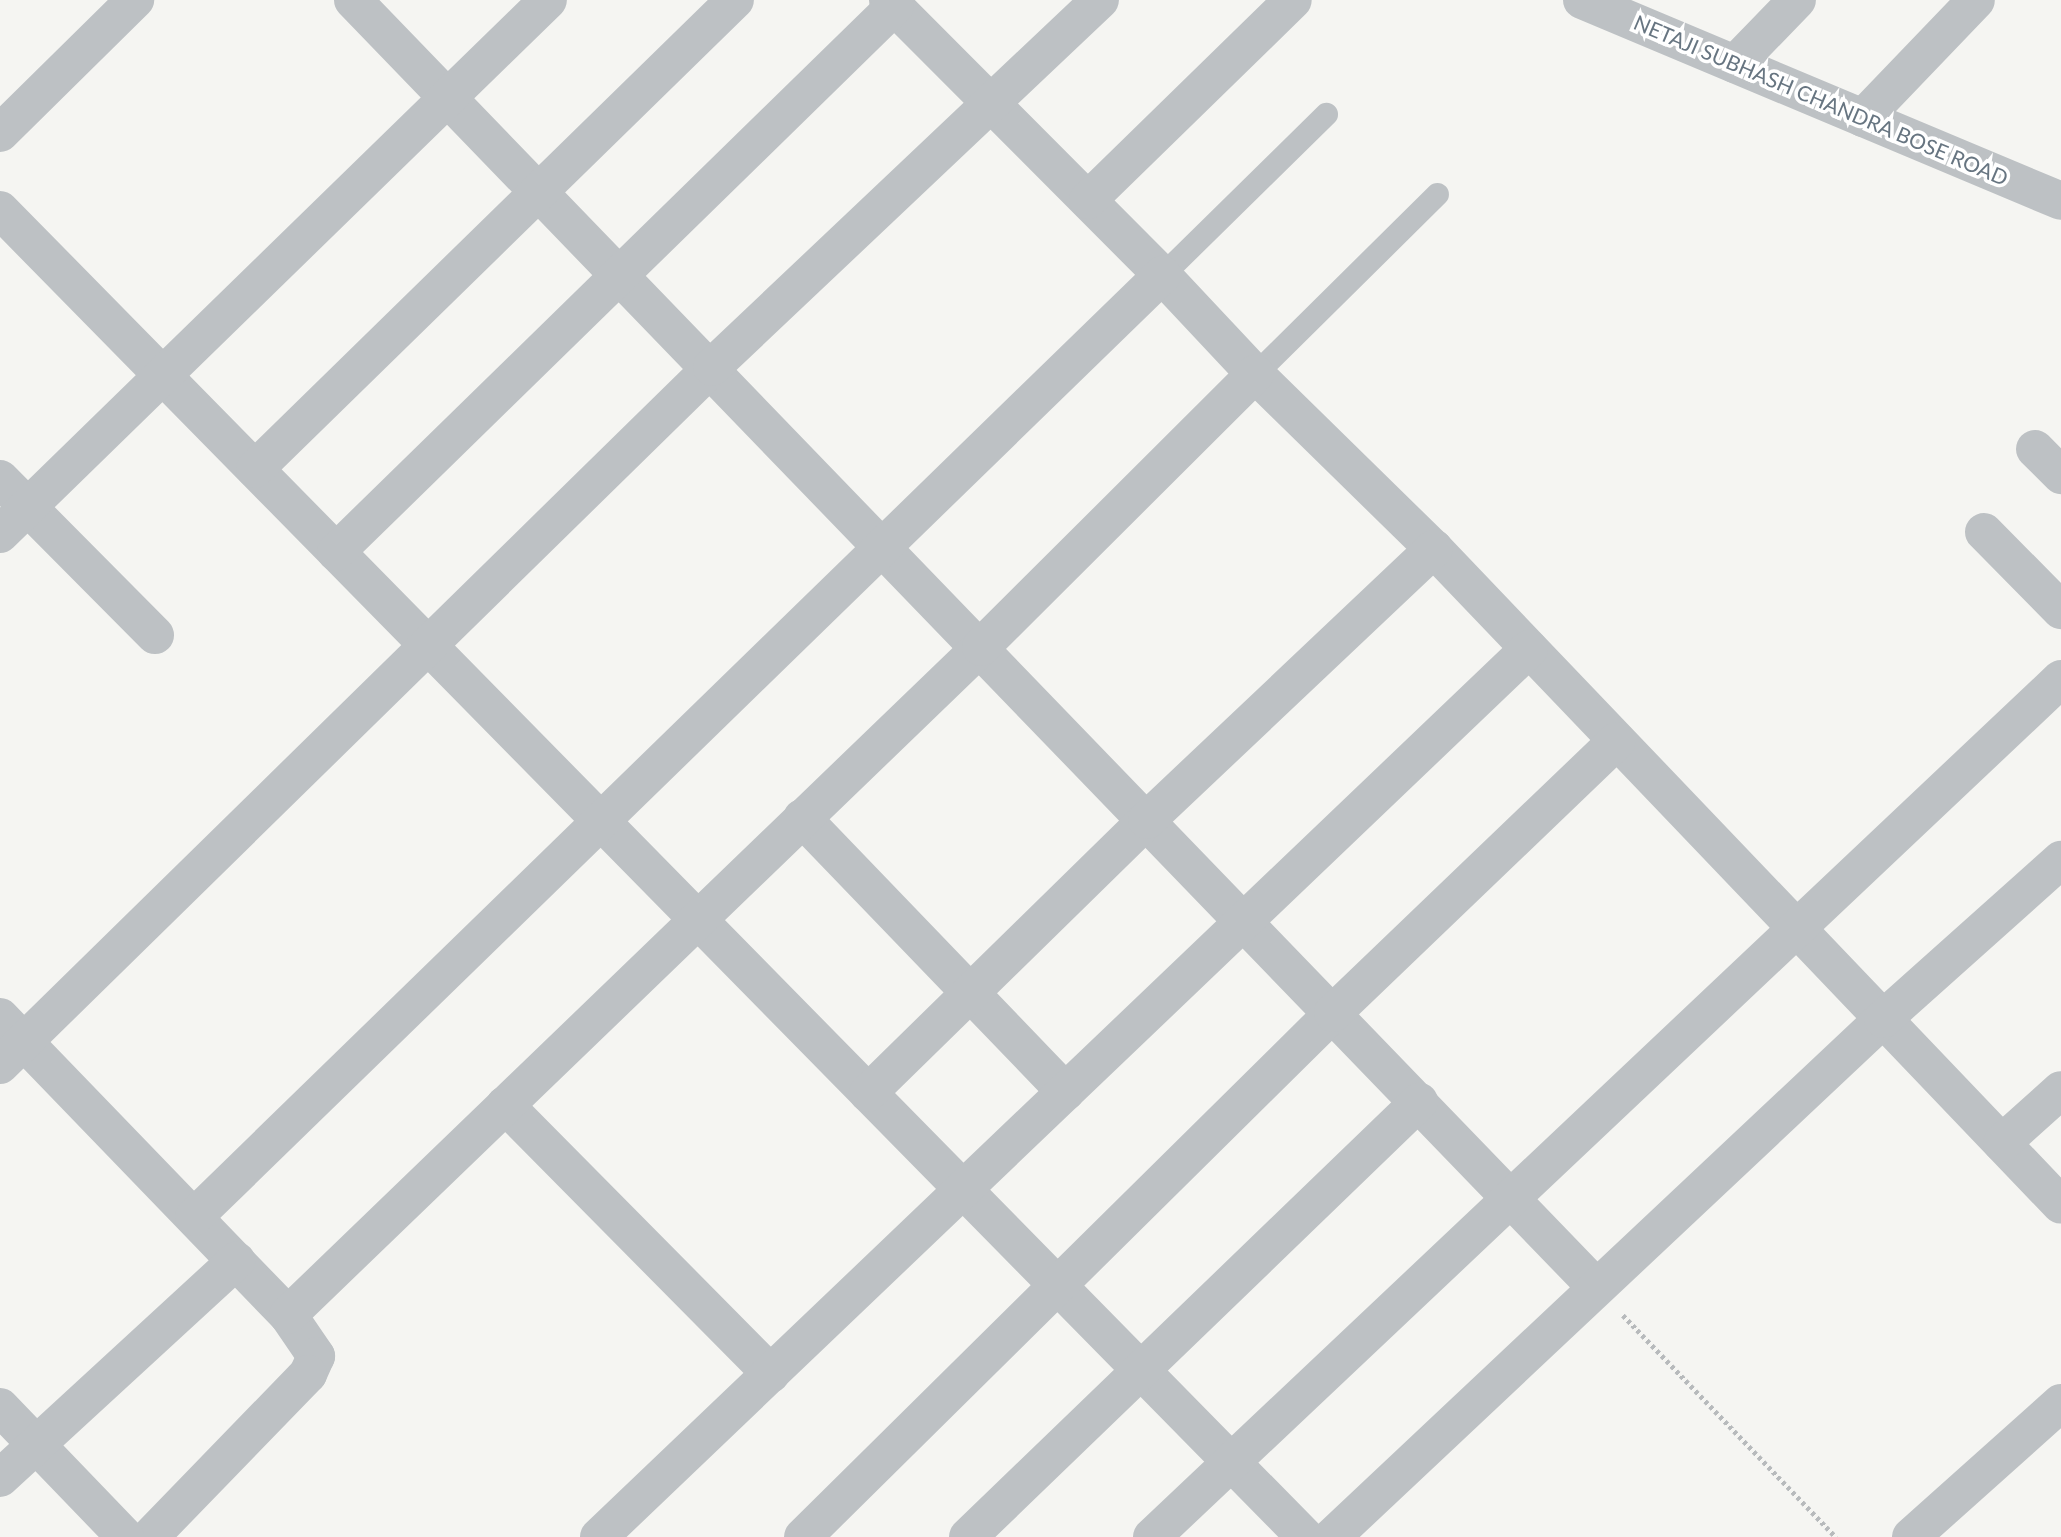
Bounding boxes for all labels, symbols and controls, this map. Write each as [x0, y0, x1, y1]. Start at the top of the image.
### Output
street label: NETAJI SUBHASH CHANDRA BOSE ROAD [1630, 9, 2012, 191]

